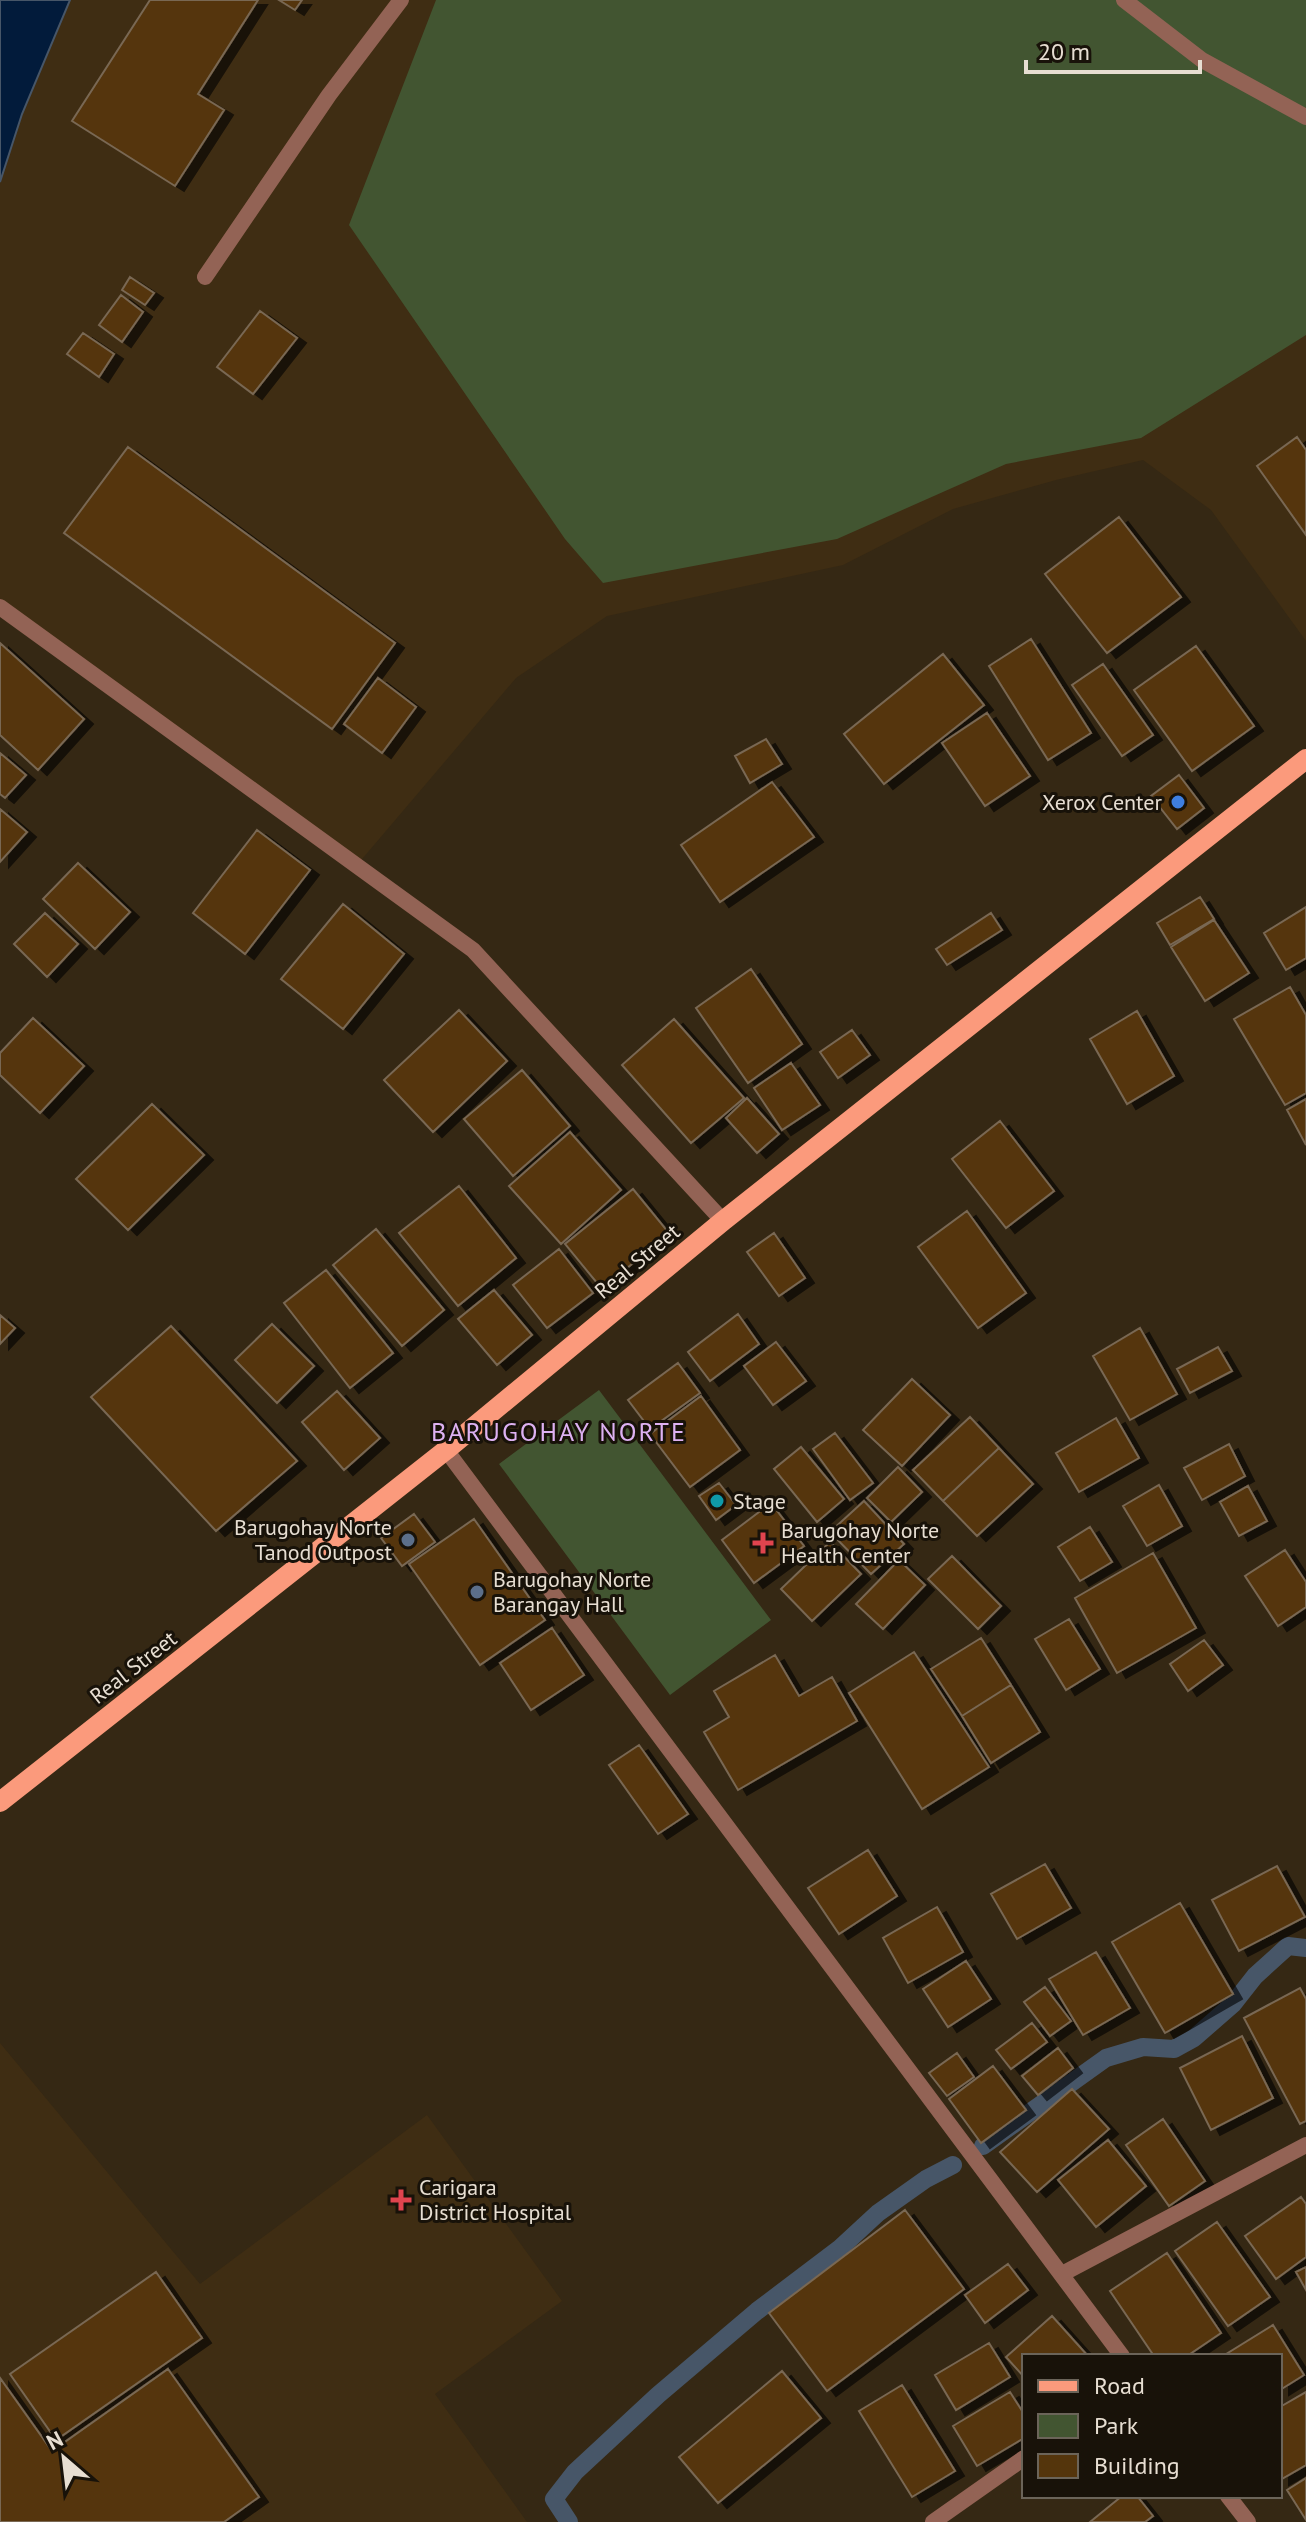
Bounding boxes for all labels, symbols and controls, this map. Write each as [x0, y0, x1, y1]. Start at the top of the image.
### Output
scale bar [1026, 24, 1200, 74]
text: 20 m [1038, 36, 1090, 67]
place label: Xerox Center [1042, 788, 1163, 816]
marker: Xerox Center [1169, 793, 1187, 811]
street label: Real Street [589, 1217, 686, 1305]
district label: BARUGOHAY NORTE [431, 1415, 687, 1448]
place label: Stage [733, 1487, 786, 1515]
marker: Stage [708, 1492, 726, 1510]
place label: Barugohay Norte Tanod Outpost [234, 1513, 393, 1566]
place label: Barugohay Norte Health Center [781, 1516, 939, 1569]
marker: Barugohay Norte Tanod Outpost [399, 1531, 417, 1549]
marker: Barugohay Norte Health Center [752, 1532, 774, 1554]
place label: Barugohay Norte Barangay Hall [493, 1565, 651, 1618]
marker: Barugohay Norte Barangay Hall [468, 1583, 486, 1601]
street label: Real Street [84, 1624, 182, 1710]
place label: Carigara District Hospital [419, 2173, 572, 2226]
marker: Carigara District Hospital [390, 2189, 412, 2211]
legend [1022, 2354, 1282, 2498]
text: Road [1094, 2370, 1145, 2401]
text: Park [1094, 2410, 1139, 2441]
north arrow [24, 2418, 104, 2498]
text: N [42, 2425, 68, 2456]
text: Building [1094, 2450, 1180, 2481]

